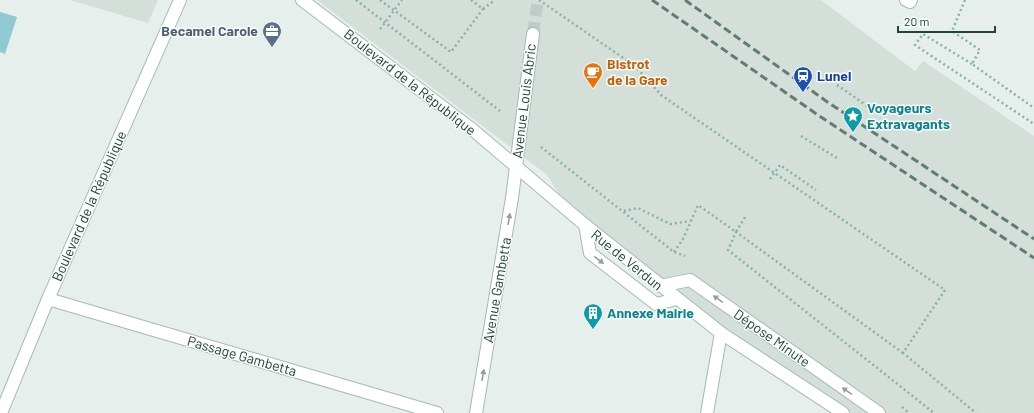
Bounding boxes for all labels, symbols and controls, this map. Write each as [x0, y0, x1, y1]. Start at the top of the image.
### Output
scale bar [898, 8, 995, 34]
text: 20 m [904, 14, 930, 28]
office icon: Becamel Carole [261, 20, 283, 48]
place label: Becamel Carole [161, 22, 258, 39]
street label: Boulevard de la République [341, 25, 480, 138]
street label: Avenue Louis Abric [508, 43, 539, 159]
place label: Bistrot de la Gare [607, 55, 668, 88]
cafe icon: Bistrot de la Gare [582, 61, 604, 89]
station icon: Lunel [792, 65, 814, 93]
place label: Lunel [817, 67, 851, 84]
place label: Voyageurs Extravagants [867, 99, 950, 132]
place icon: Voyageurs Extravagants [842, 105, 864, 133]
street label: Boulevard de la République [48, 128, 129, 284]
one-way arrow [506, 213, 512, 225]
street label: Rue de Verdun [588, 226, 666, 294]
street label: Avenue Gambetta [479, 236, 514, 344]
one-way arrow [593, 255, 604, 264]
one-way arrow [712, 295, 723, 304]
building icon: Annexe Mairie [582, 302, 604, 330]
place label: Annexe Mairie [607, 304, 694, 321]
street label: Dépose Minute [731, 305, 814, 370]
street label: Passage Gambetta [185, 332, 299, 379]
one-way arrow [480, 368, 486, 381]
one-way arrow [841, 387, 852, 395]

